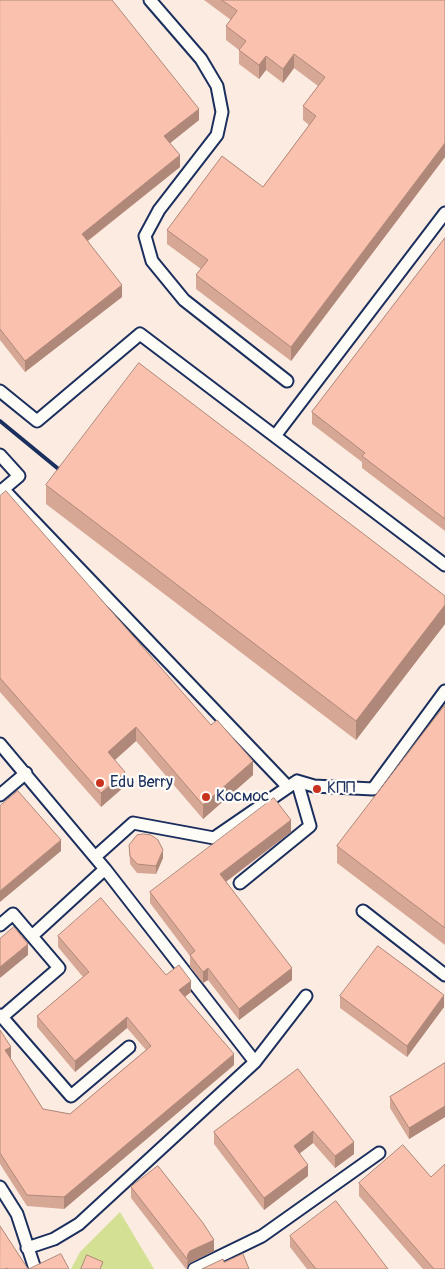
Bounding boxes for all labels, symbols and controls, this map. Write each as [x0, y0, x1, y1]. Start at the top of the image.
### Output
place label: Edu Berry [110, 773, 173, 793]
marker: Edu Berry [94, 777, 106, 789]
place label: КПП [327, 779, 355, 799]
marker: КПП [311, 783, 323, 795]
place label: Космос [216, 787, 269, 807]
marker: Космос [200, 791, 212, 803]

